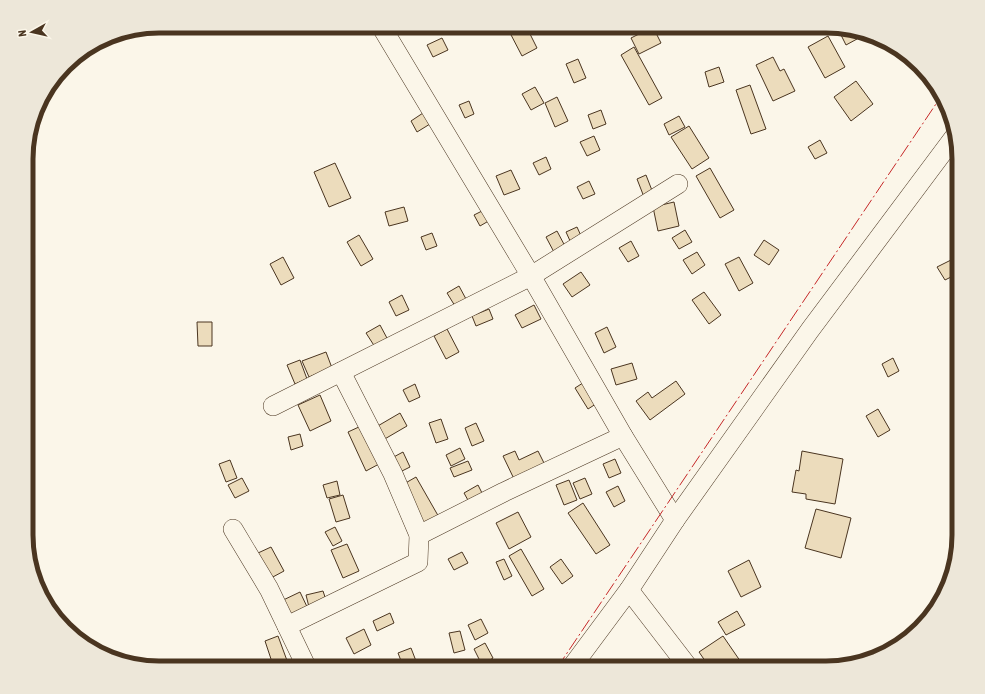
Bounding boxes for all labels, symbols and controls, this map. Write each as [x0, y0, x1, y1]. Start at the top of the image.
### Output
north arrow [12, 12, 52, 52]
text: N [16, 29, 28, 37]

